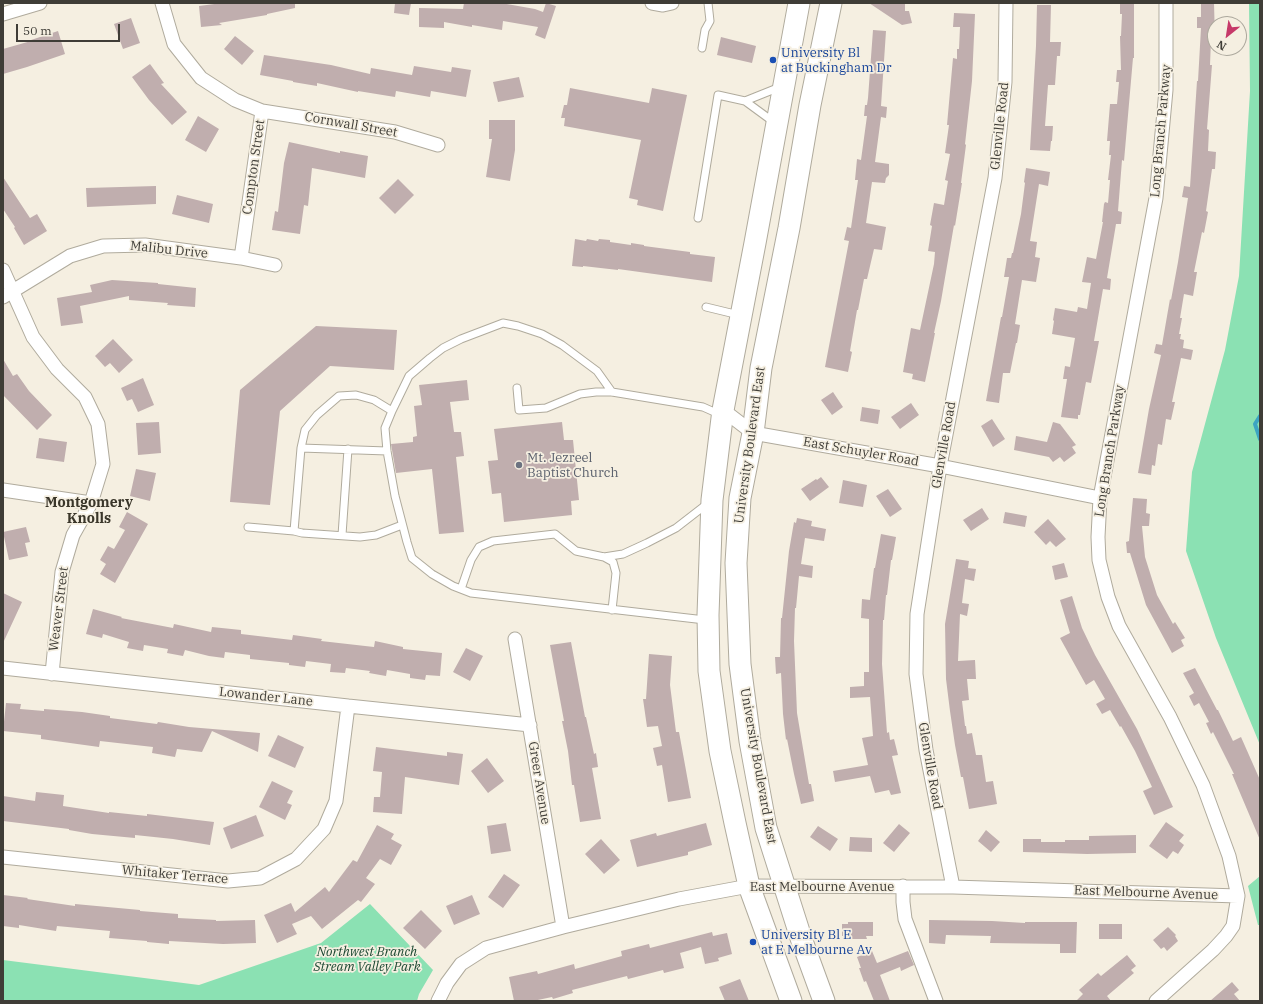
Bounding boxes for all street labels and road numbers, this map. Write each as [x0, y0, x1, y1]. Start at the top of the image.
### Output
street label: Long Branch Parkway [1147, 64, 1175, 198]
street label: Glenville Road [988, 81, 1012, 171]
street label: Cornwall Street [303, 109, 399, 141]
street label: Compton Street [240, 119, 268, 215]
street label: Malibu Drive [129, 238, 209, 262]
street label: University Boulevard East [731, 366, 769, 524]
street label: Long Branch Parkway [1092, 384, 1128, 518]
street label: Glenville Road [929, 400, 959, 490]
street label: East Schuyler Road [802, 434, 920, 470]
street label: Weaver Street [46, 566, 72, 652]
street label: Lowander Lane [218, 684, 314, 710]
street label: University Boulevard East [737, 687, 779, 845]
street label: Glenville Road [915, 721, 945, 811]
street label: Greer Avenue [525, 741, 553, 825]
street label: Whitaker Terrace [121, 863, 229, 887]
street label: East Melbourne Avenue [750, 879, 894, 895]
street label: East Melbourne Avenue [1074, 883, 1218, 903]

